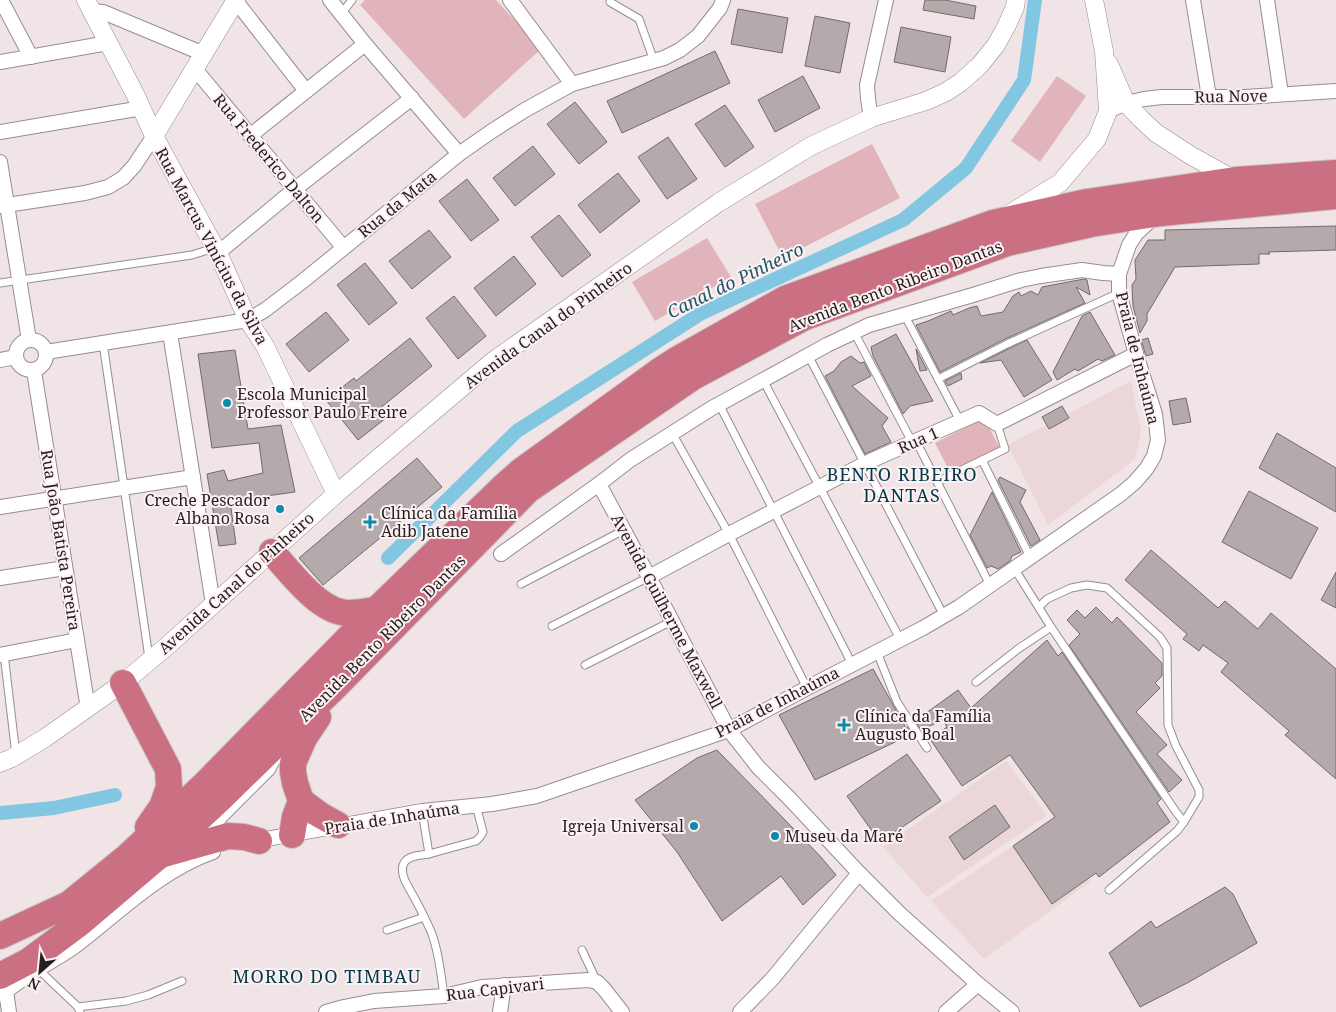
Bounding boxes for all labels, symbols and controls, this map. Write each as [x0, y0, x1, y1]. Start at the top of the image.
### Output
street label: Rua Nove [1194, 84, 1268, 108]
street label: Rua Frederico Dalton [208, 89, 330, 227]
street label: Rua Marcus Vinícius da Silva [150, 143, 274, 349]
street label: Rua da Mata [353, 165, 441, 243]
street label: Avenida Bento Ribeiro Dantas [785, 235, 1005, 337]
water label: Canal do Pinheiro [663, 236, 807, 324]
street label: Avenida Canal do Pinheiro [460, 257, 636, 393]
street label: Praia de Inhaúma [1111, 289, 1165, 427]
place label: Escola Municipal Professor Paulo Freire [237, 383, 407, 423]
marker: Escola Municipal Professor Paulo Freire [221, 397, 233, 409]
street label: Rua 1 [894, 421, 942, 459]
street label: Rua João Batista Pereira [36, 448, 86, 632]
district label: BENTO RIBEIRO DANTAS [826, 462, 978, 507]
place label: Creche Pescador Albano Rosa [144, 489, 270, 529]
place label: Clínica da Família Adib Jatene [381, 502, 518, 542]
marker: Creche Pescador Albano Rosa [274, 503, 286, 515]
street label: Avenida Canal do Pinheiro [153, 507, 319, 659]
street label: Avenida Guilherme Maxwell [606, 510, 728, 712]
marker: Clínica da Família Adib Jatene [363, 515, 377, 529]
street label: Avenida Bento Ribeiro Dantas [294, 550, 470, 726]
street label: Praia de Inhaúma [711, 661, 843, 743]
place label: Clínica da Família Augusto Boal [855, 705, 992, 745]
marker: Clínica da Família Augusto Boal [837, 718, 851, 732]
street label: Praia de Inhaúma [323, 796, 461, 840]
place label: Igreja Universal [562, 815, 684, 837]
marker: Igreja Universal [688, 820, 700, 832]
place label: Museu da Maré [785, 825, 903, 847]
marker: Museu da Maré [769, 830, 781, 842]
north arrow [15, 947, 65, 997]
district label: MORRO DO TIMBAU [233, 964, 421, 988]
street label: Rua Capivari [445, 972, 545, 1006]
text: N [25, 973, 43, 995]

